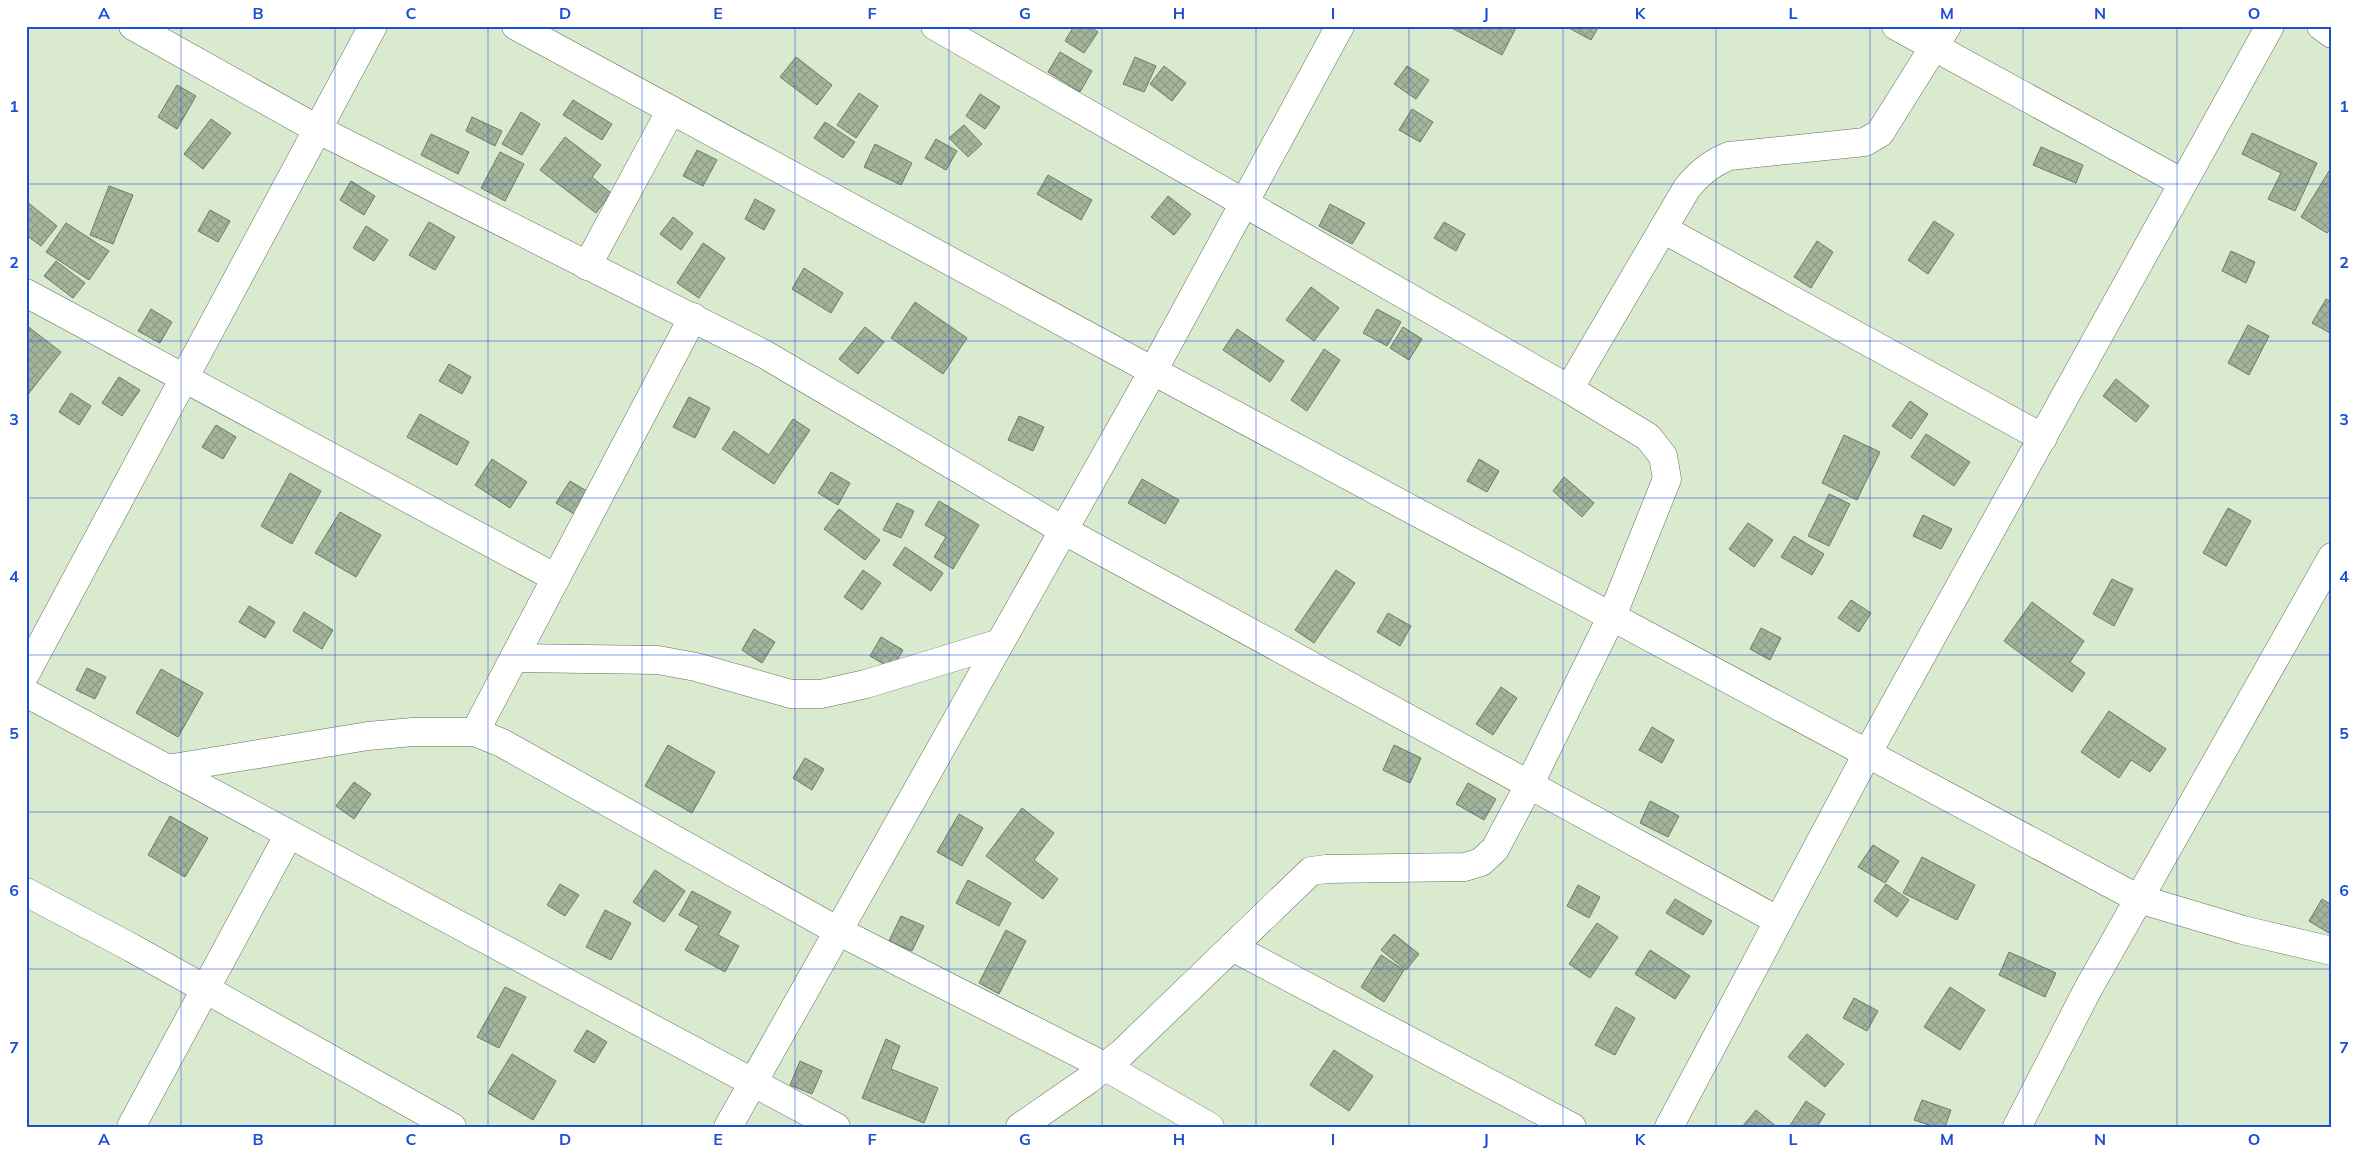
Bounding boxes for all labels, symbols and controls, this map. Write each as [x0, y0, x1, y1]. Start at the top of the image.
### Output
text: A [98, 3, 110, 23]
text: B [252, 3, 264, 23]
text: C [406, 3, 417, 23]
text: D [559, 3, 571, 23]
text: E [713, 3, 723, 23]
text: F [867, 3, 877, 23]
text: G [1019, 3, 1031, 23]
text: H [1173, 3, 1185, 23]
text: I [1331, 3, 1335, 23]
text: J [1483, 3, 1489, 23]
text: K [1635, 3, 1647, 23]
text: L [1789, 3, 1798, 23]
text: M [1940, 3, 1954, 23]
text: N [2094, 3, 2106, 23]
text: O [2248, 3, 2260, 23]
text: 1 [9, 96, 19, 116]
text: 1 [2339, 96, 2349, 116]
text: 2 [9, 252, 19, 272]
text: 2 [2339, 252, 2349, 272]
text: 3 [9, 409, 19, 429]
text: 3 [2339, 409, 2349, 429]
text: 4 [9, 566, 19, 586]
text: 4 [2339, 566, 2349, 586]
text: 5 [9, 723, 19, 743]
text: 5 [2339, 723, 2349, 743]
text: 6 [9, 880, 19, 900]
text: 6 [2339, 880, 2349, 900]
text: 7 [9, 1037, 19, 1057]
text: 7 [2339, 1037, 2349, 1057]
text: A [98, 1129, 110, 1149]
text: B [252, 1129, 264, 1149]
text: C [406, 1129, 417, 1149]
text: D [559, 1129, 571, 1149]
text: E [713, 1129, 723, 1149]
text: F [867, 1129, 877, 1149]
text: G [1019, 1129, 1031, 1149]
text: H [1173, 1129, 1185, 1149]
text: I [1331, 1129, 1335, 1149]
text: J [1483, 1129, 1489, 1149]
text: K [1635, 1129, 1647, 1149]
text: L [1789, 1129, 1798, 1149]
text: M [1940, 1129, 1954, 1149]
text: N [2094, 1129, 2106, 1149]
text: O [2248, 1129, 2260, 1149]

